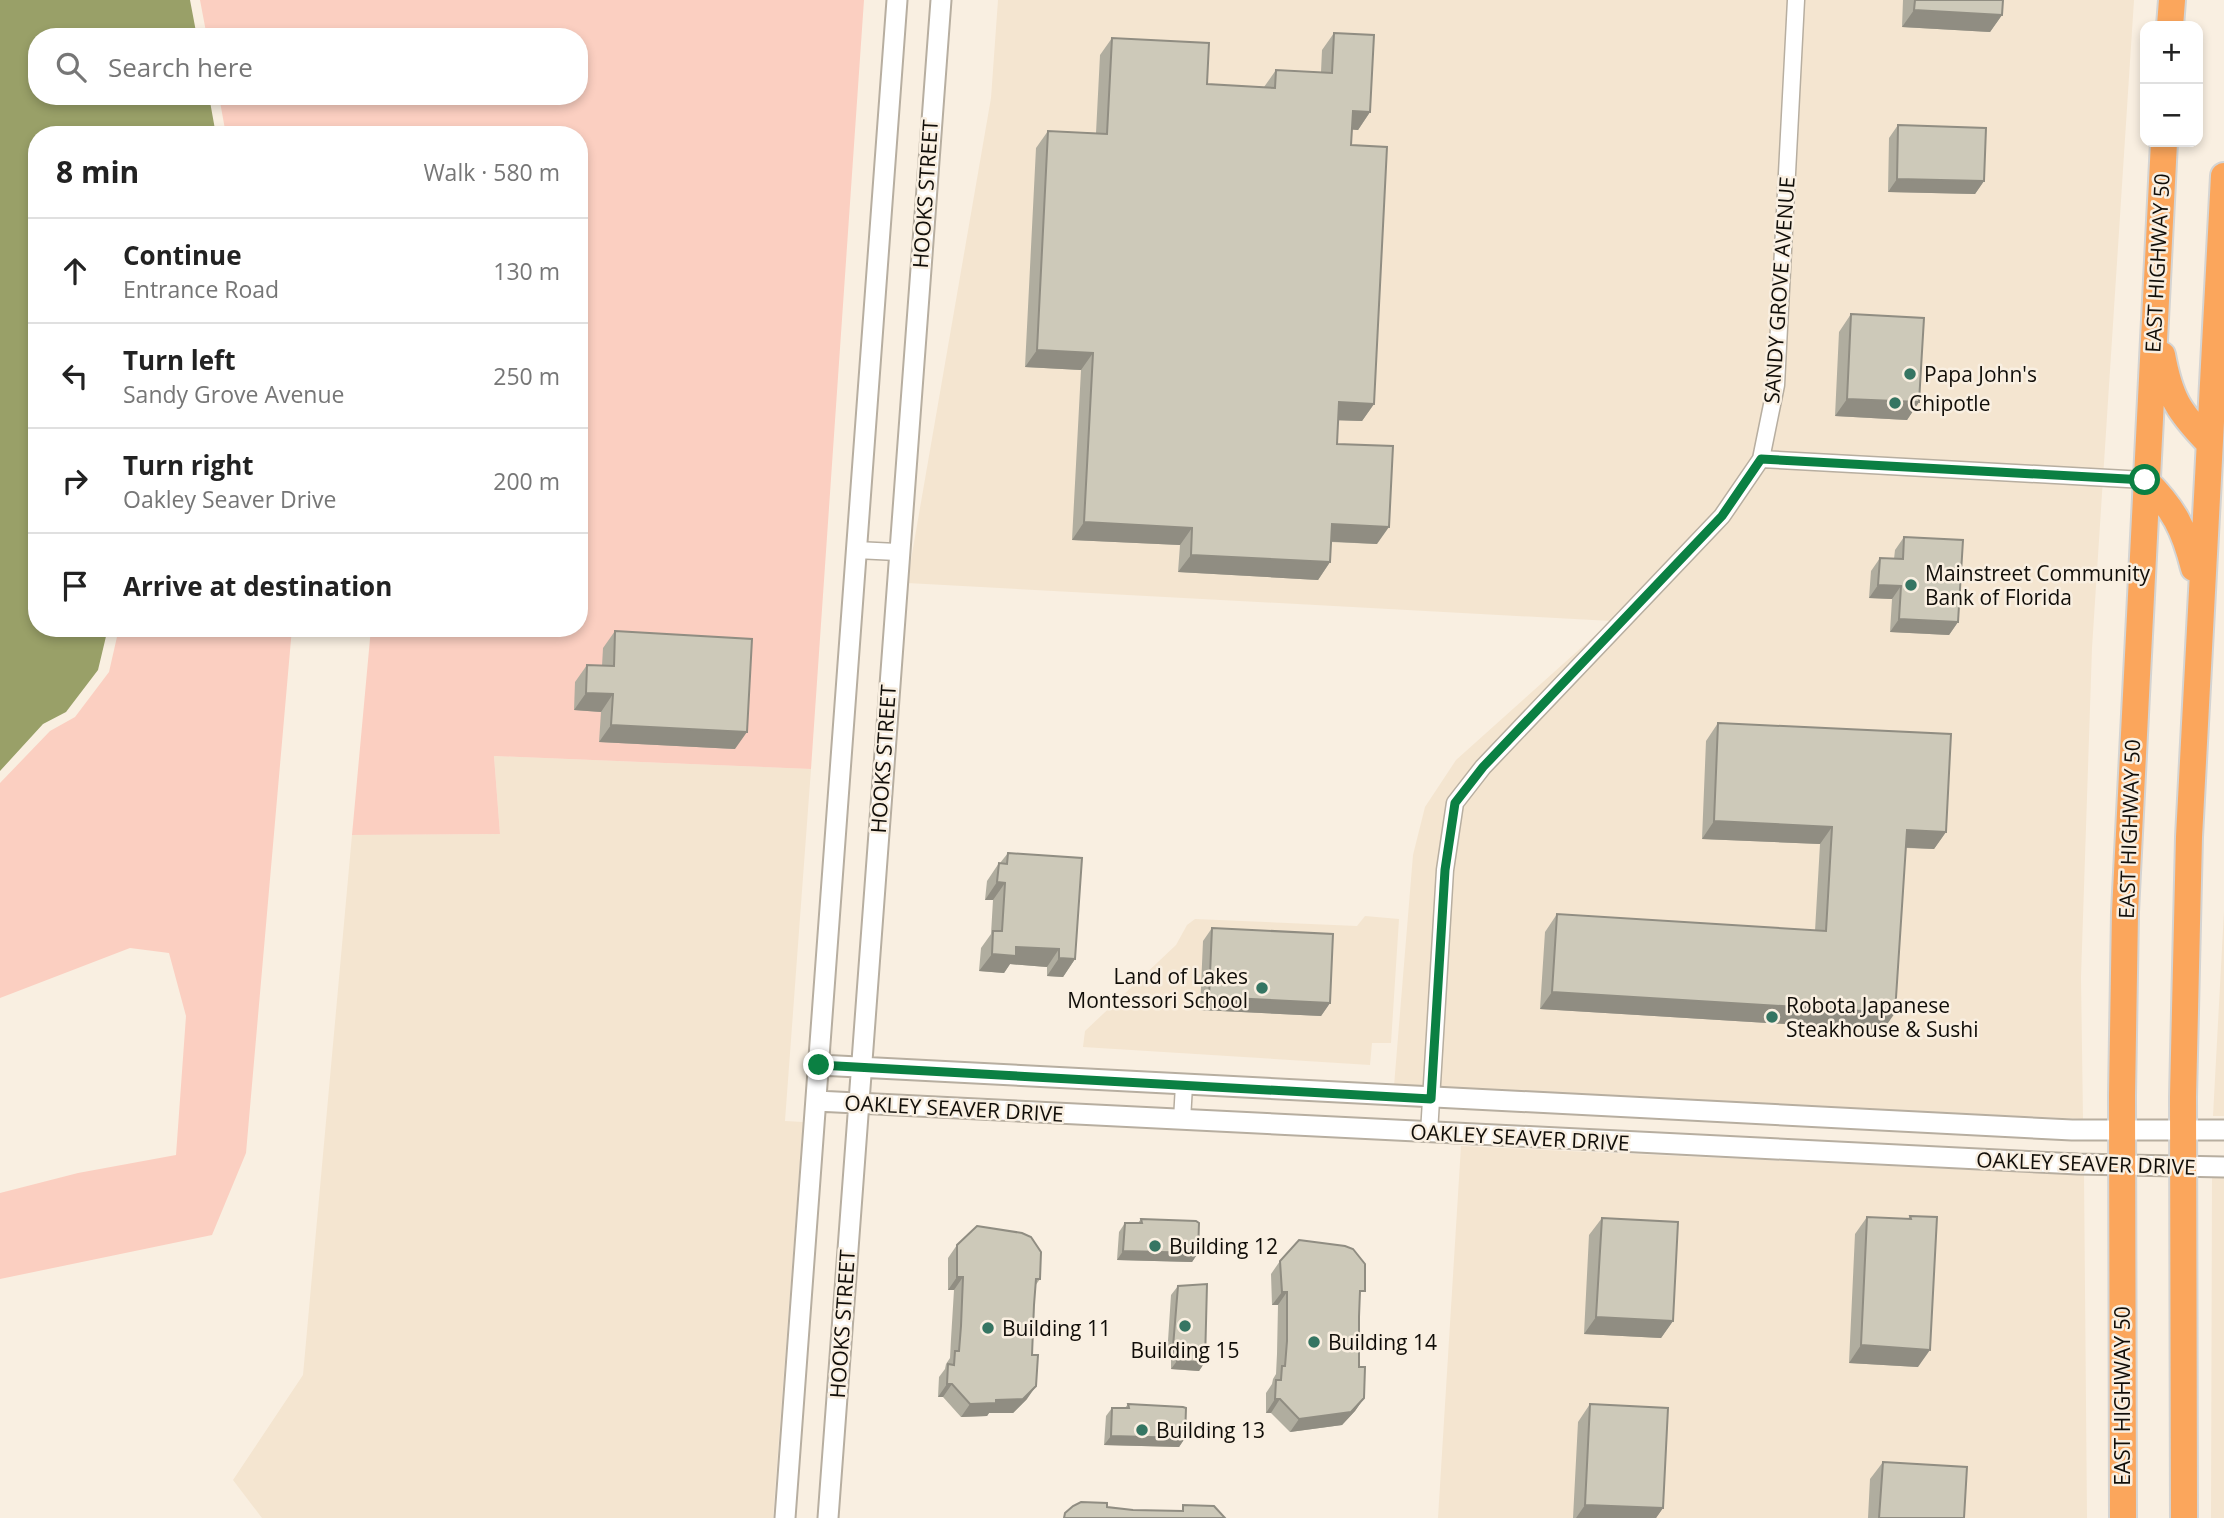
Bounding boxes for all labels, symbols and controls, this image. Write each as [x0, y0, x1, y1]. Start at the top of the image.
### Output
map controls [2140, 21, 2203, 147]
button: + [2140, 21, 2203, 84]
search box [28, 28, 588, 105]
icon: search [52, 48, 90, 86]
text: Search here [108, 49, 253, 85]
button: − [2140, 84, 2203, 147]
street label: HOOKS STREET [906, 118, 944, 269]
text: 8 min [56, 151, 139, 192]
text: Walk · 580 m [423, 156, 560, 188]
street label: EAST HIGHWAY 50 [2138, 173, 2176, 353]
street label: SANDY GROVE AVENUE [1757, 176, 1801, 404]
text: Continue [123, 237, 242, 273]
icon: ahead [56, 252, 94, 290]
text: 130 m [493, 255, 560, 287]
text: Entrance Road [123, 273, 279, 305]
text: Turn left [123, 342, 235, 378]
icon: left [56, 357, 94, 395]
text: 250 m [493, 360, 560, 392]
place label: Papa John's [1924, 360, 2037, 388]
marker: Papa John's [1902, 366, 1918, 382]
text: Sandy Grove Avenue [123, 378, 344, 410]
place label: Chipotle [1909, 389, 1990, 417]
marker: Chipotle [1887, 395, 1903, 411]
text: Turn right [123, 447, 254, 483]
icon: right [56, 462, 94, 500]
route start [2129, 464, 2160, 495]
text: 200 m [493, 465, 560, 497]
text: Oakley Seaver Drive [123, 483, 336, 515]
place label: Mainstreet Community Bank of Florida [1925, 559, 2151, 611]
icon: arrive [56, 567, 94, 605]
text: Arrive at destination [123, 568, 392, 604]
marker: Mainstreet Community Bank of Florida [1903, 577, 1919, 593]
street label: HOOKS STREET [864, 683, 902, 834]
street label: EAST HIGHWAY 50 [2112, 739, 2146, 919]
place label: Land of Lakes Montessori School [1067, 962, 1248, 1014]
marker: Land of Lakes Montessori School [1254, 980, 1270, 996]
place label: Robota Japanese Steakhouse & Sushi [1786, 991, 1978, 1043]
marker: Robota Japanese Steakhouse & Sushi [1764, 1009, 1780, 1025]
route end [803, 1049, 834, 1080]
street label: OAKLEY SEAVER DRIVE [844, 1088, 1064, 1128]
street label: OAKLEY SEAVER DRIVE [1410, 1117, 1630, 1157]
street label: OAKLEY SEAVER DRIVE [1976, 1145, 2196, 1181]
place label: Building 12 [1169, 1232, 1278, 1260]
marker: Building 12 [1147, 1238, 1163, 1254]
street label: HOOKS STREET [823, 1248, 861, 1399]
street label: EAST HIGHWAY 50 [2108, 1306, 2136, 1486]
place label: Building 11 [1002, 1314, 1111, 1342]
marker: Building 15 [1177, 1318, 1193, 1334]
marker: Building 11 [980, 1320, 996, 1336]
place label: Building 14 [1328, 1328, 1437, 1356]
marker: Building 14 [1306, 1334, 1322, 1350]
place label: Building 15 [1131, 1336, 1239, 1364]
place label: Building 13 [1156, 1416, 1265, 1444]
marker: Building 13 [1134, 1422, 1150, 1438]

